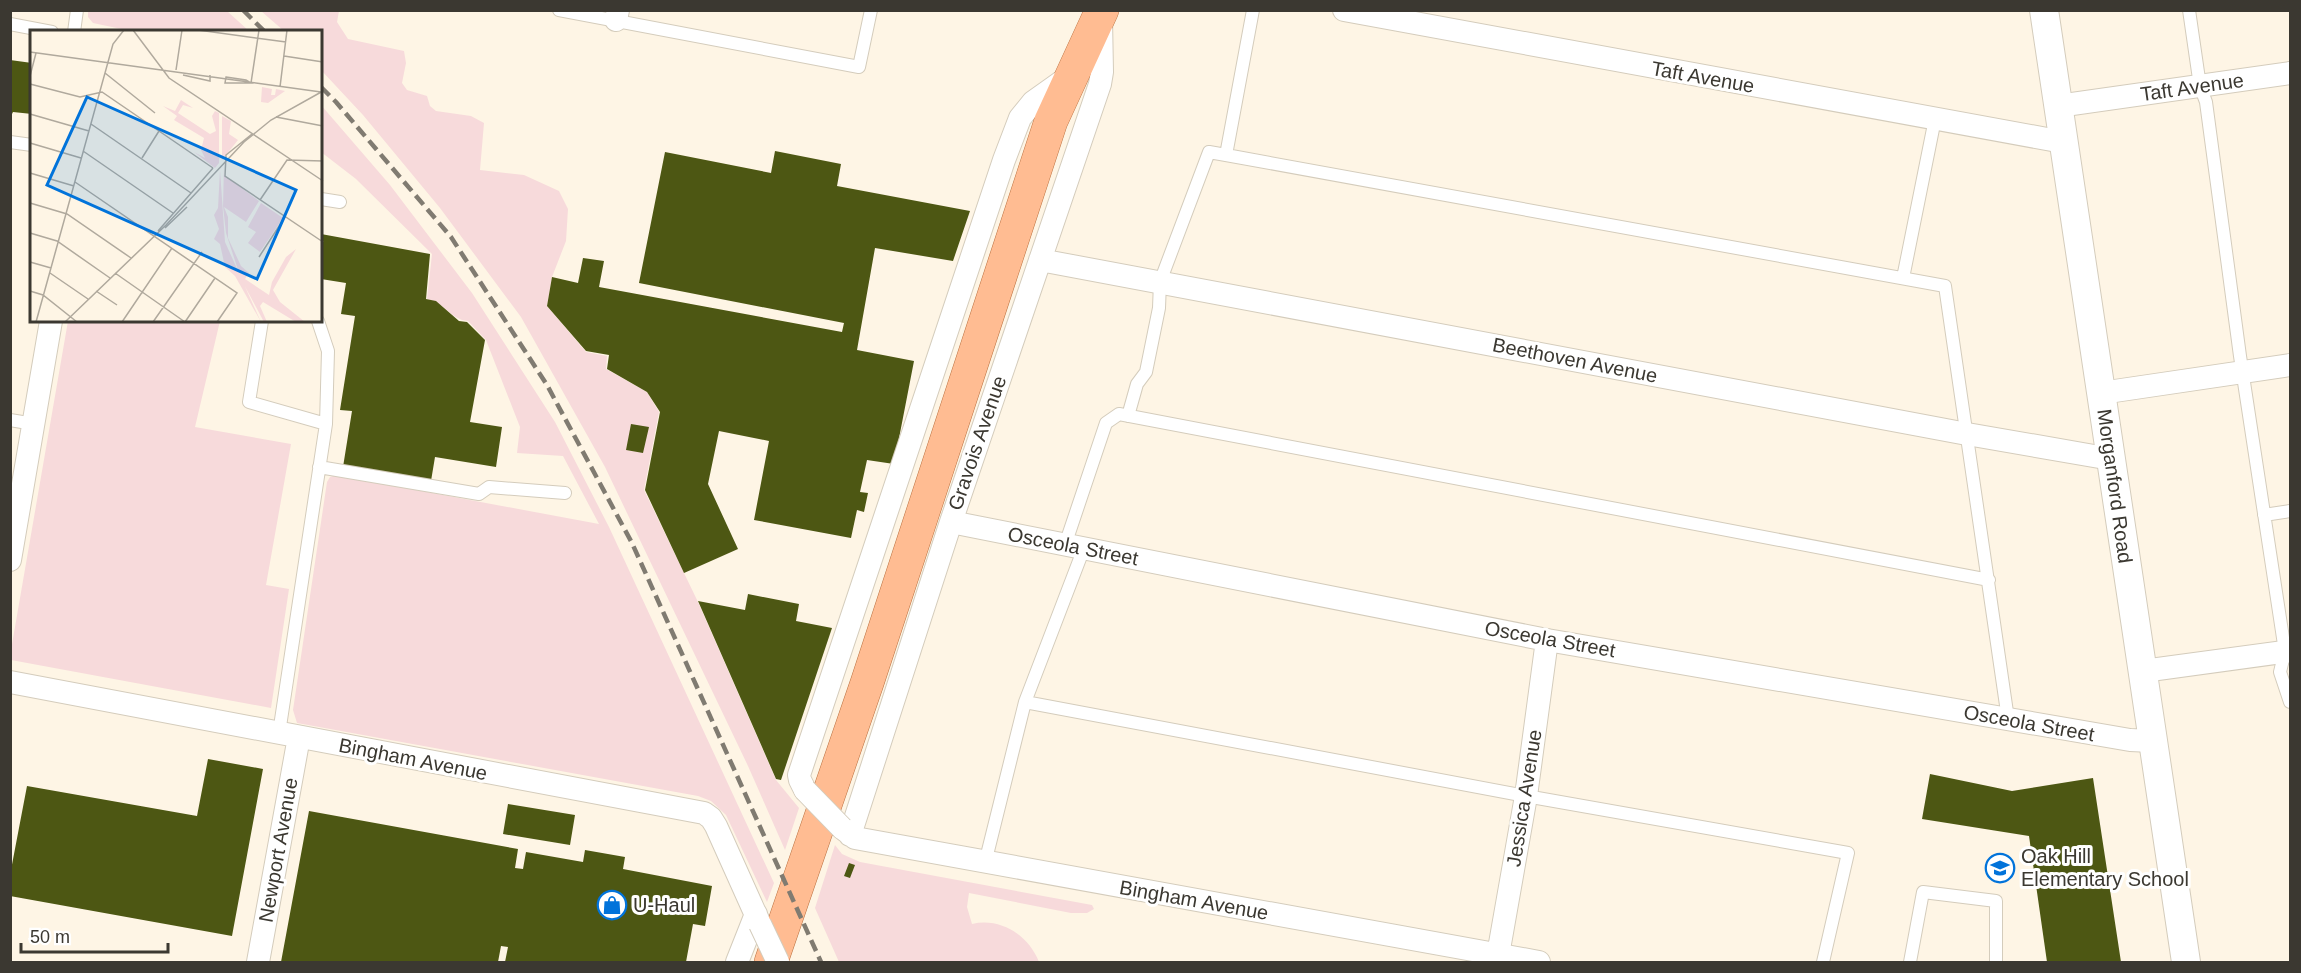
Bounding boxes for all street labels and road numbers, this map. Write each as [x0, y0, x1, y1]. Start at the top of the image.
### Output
street label: Taft Avenue [1650, 57, 1756, 97]
street label: Taft Avenue [2139, 69, 2245, 105]
street label: Beethoven Avenue [1491, 333, 1659, 387]
street label: Gravois Avenue [944, 373, 1010, 513]
street label: Morganford Road [2093, 407, 2137, 565]
street label: Osceola Street [1006, 523, 1140, 570]
street label: Osceola Street [1483, 617, 1617, 661]
street label: Osceola Street [1962, 701, 2096, 745]
street label: Jessica Avenue [1502, 728, 1546, 868]
street label: Bingham Avenue [337, 734, 489, 784]
street label: Newport Avenue [254, 776, 302, 924]
street label: Bingham Avenue [1118, 876, 1270, 924]

